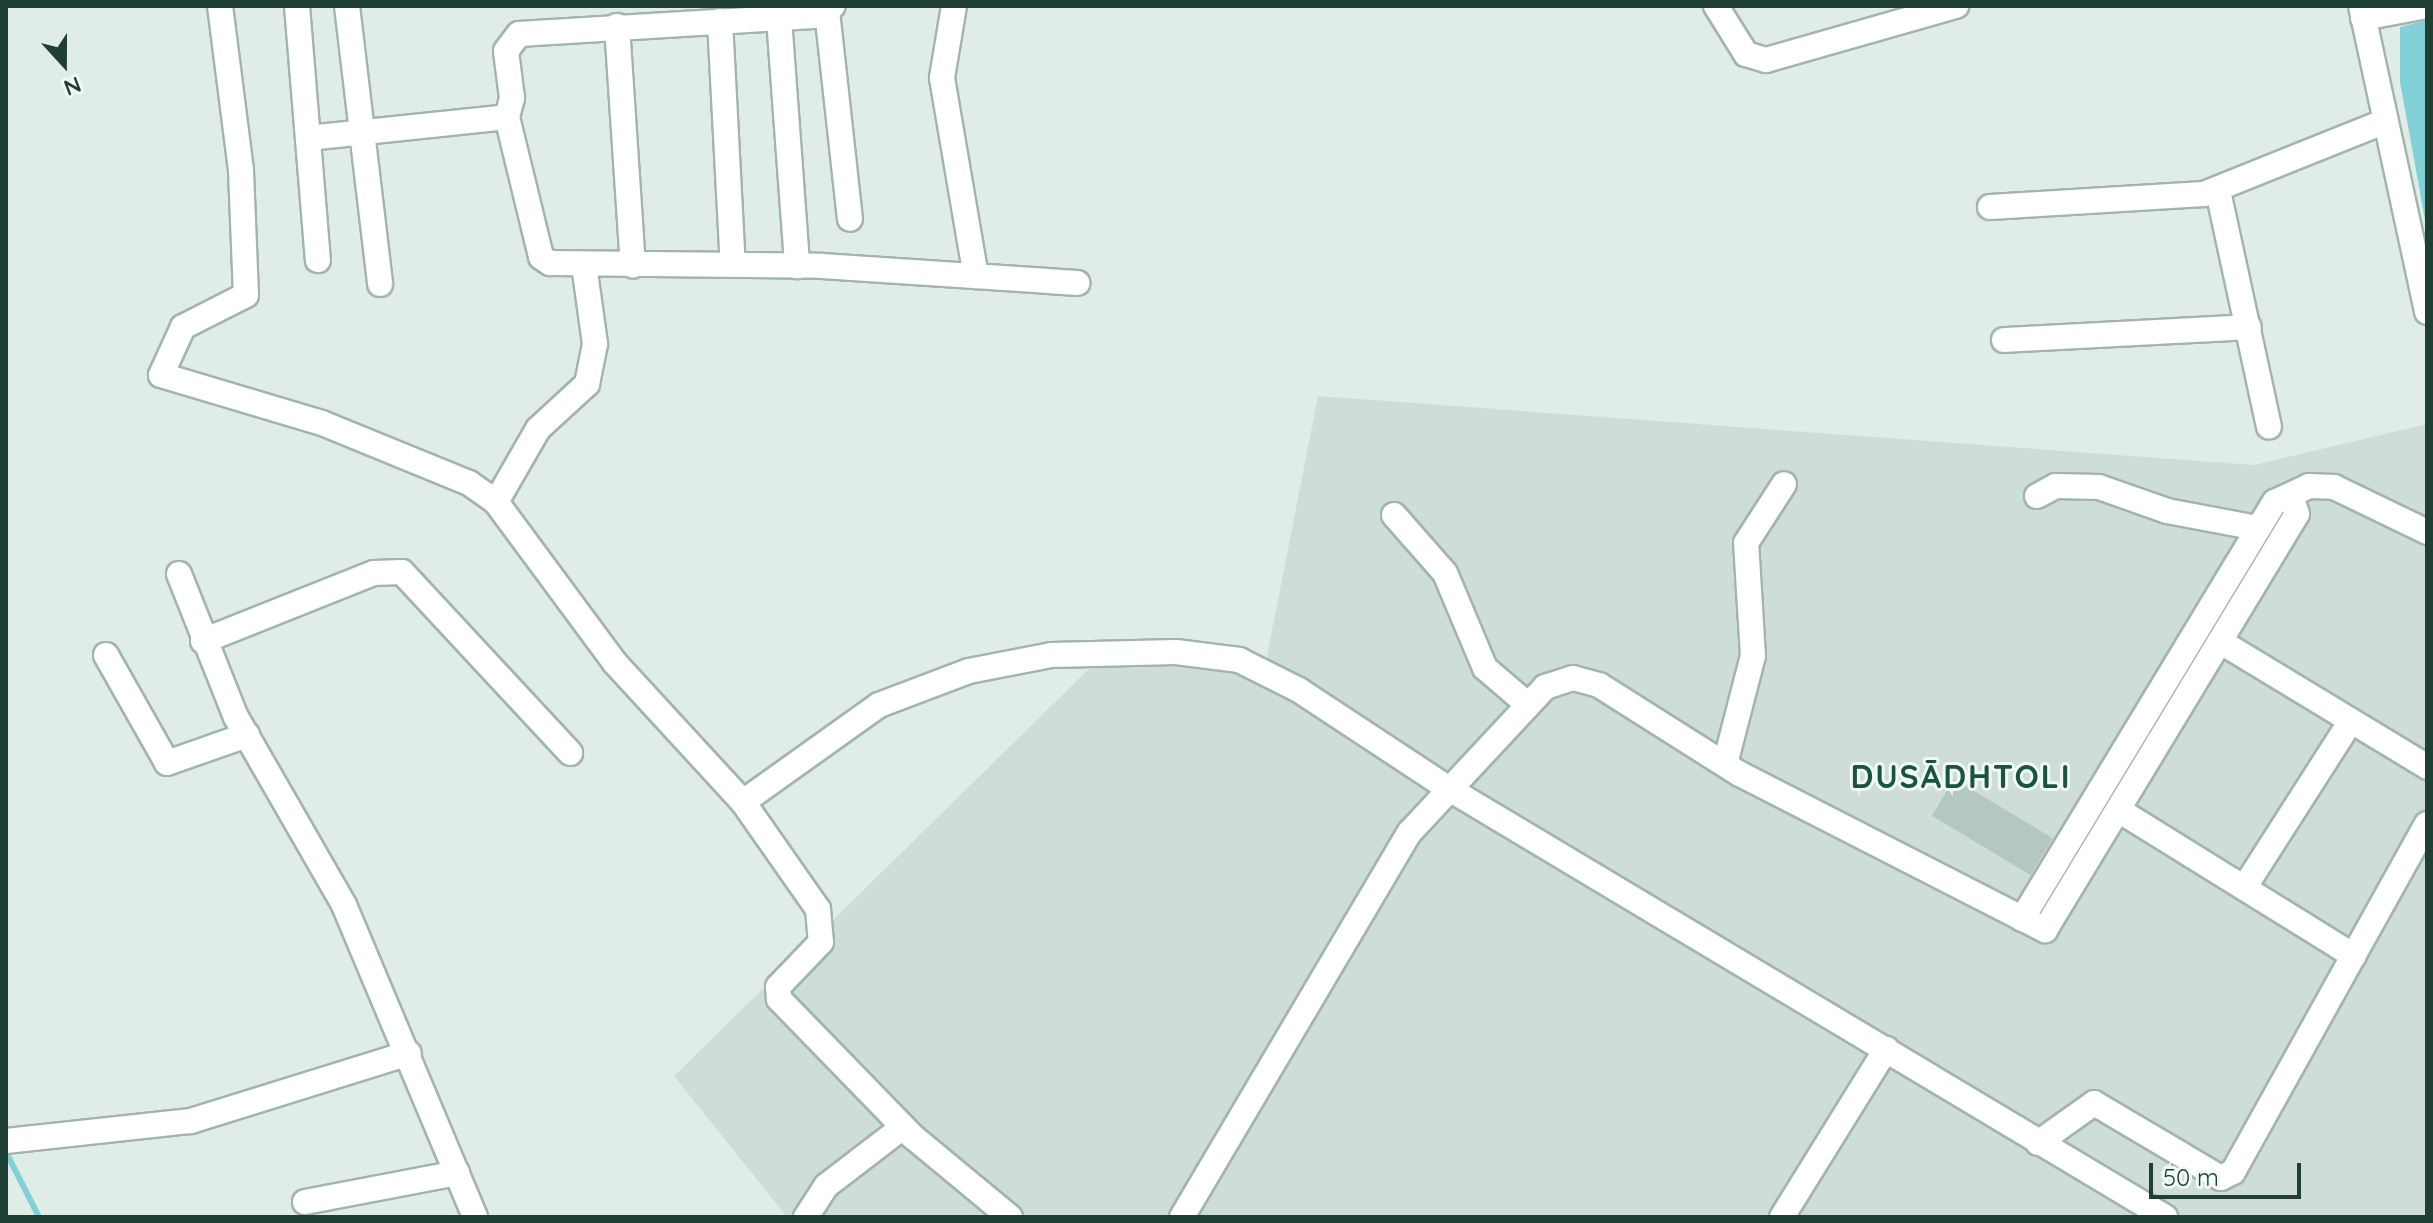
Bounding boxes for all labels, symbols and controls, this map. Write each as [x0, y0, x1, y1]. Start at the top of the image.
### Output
north arrow [24, 24, 104, 104]
text: N [60, 70, 85, 102]
district label: DUSĀDHTOLI [1850, 757, 2072, 795]
scale bar [2153, 1147, 2305, 1197]
text: 50 m [2163, 1162, 2219, 1192]

